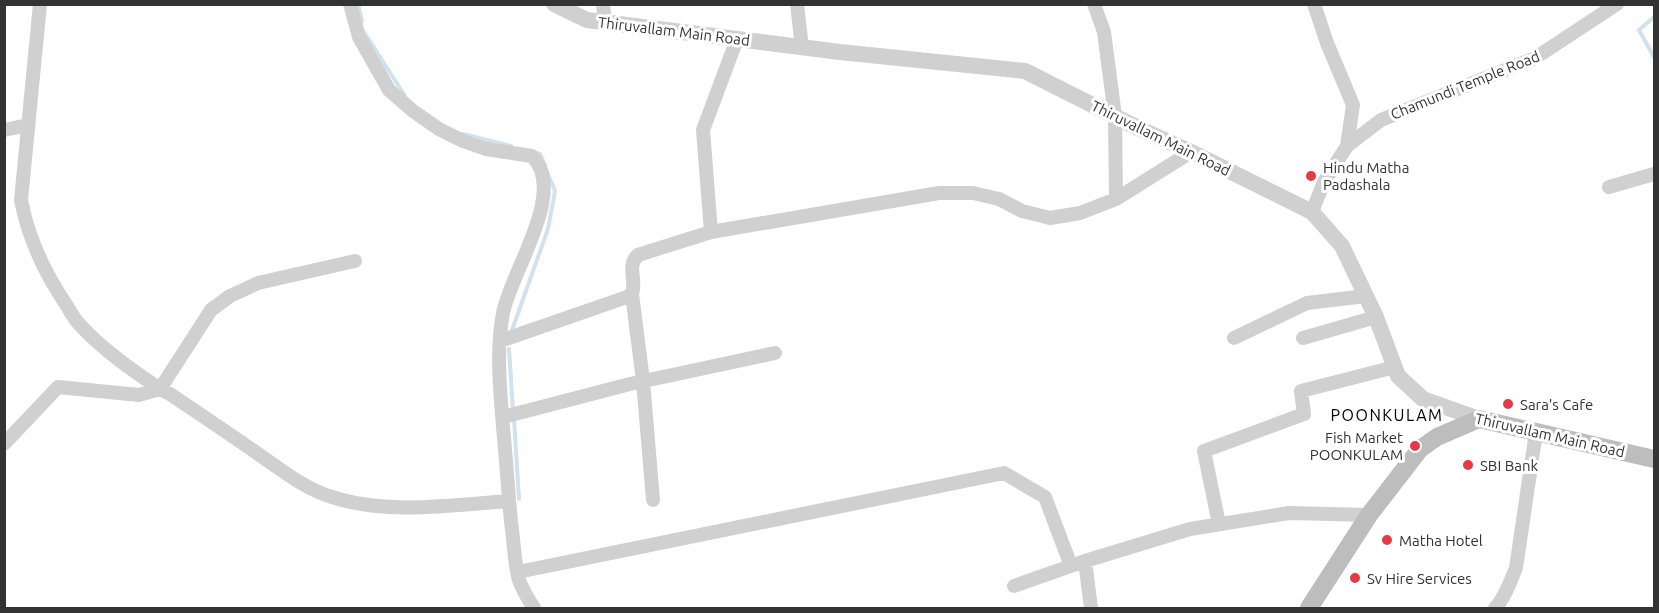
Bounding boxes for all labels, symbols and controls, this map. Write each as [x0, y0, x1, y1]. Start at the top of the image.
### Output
street label: Thiruvallam Main Road [597, 13, 751, 49]
street label: Chamundi Temple Road [1388, 47, 1542, 123]
street label: Thiruvallam Main Road [1089, 97, 1233, 179]
place label: Hindu Matha Padashala [1323, 159, 1409, 193]
marker: Hindu Matha Padashala [1304, 169, 1318, 183]
place label: Sara's Cafe [1520, 396, 1593, 413]
marker: Sara's Cafe [1501, 397, 1515, 411]
district label: POONKULAM [1331, 406, 1443, 424]
street label: Thiruvallam Main Road [1474, 410, 1626, 460]
place label: Fish Market POONKULAM [1310, 429, 1403, 463]
marker: Fish Market POONKULAM [1408, 439, 1422, 453]
place label: SBI Bank [1480, 457, 1538, 474]
marker: SBI Bank [1461, 458, 1475, 472]
place label: Matha Hotel [1399, 532, 1483, 549]
marker: Matha Hotel [1380, 533, 1394, 547]
place label: Sv Hire Services [1367, 570, 1472, 587]
marker: Sv Hire Services [1348, 571, 1362, 585]

